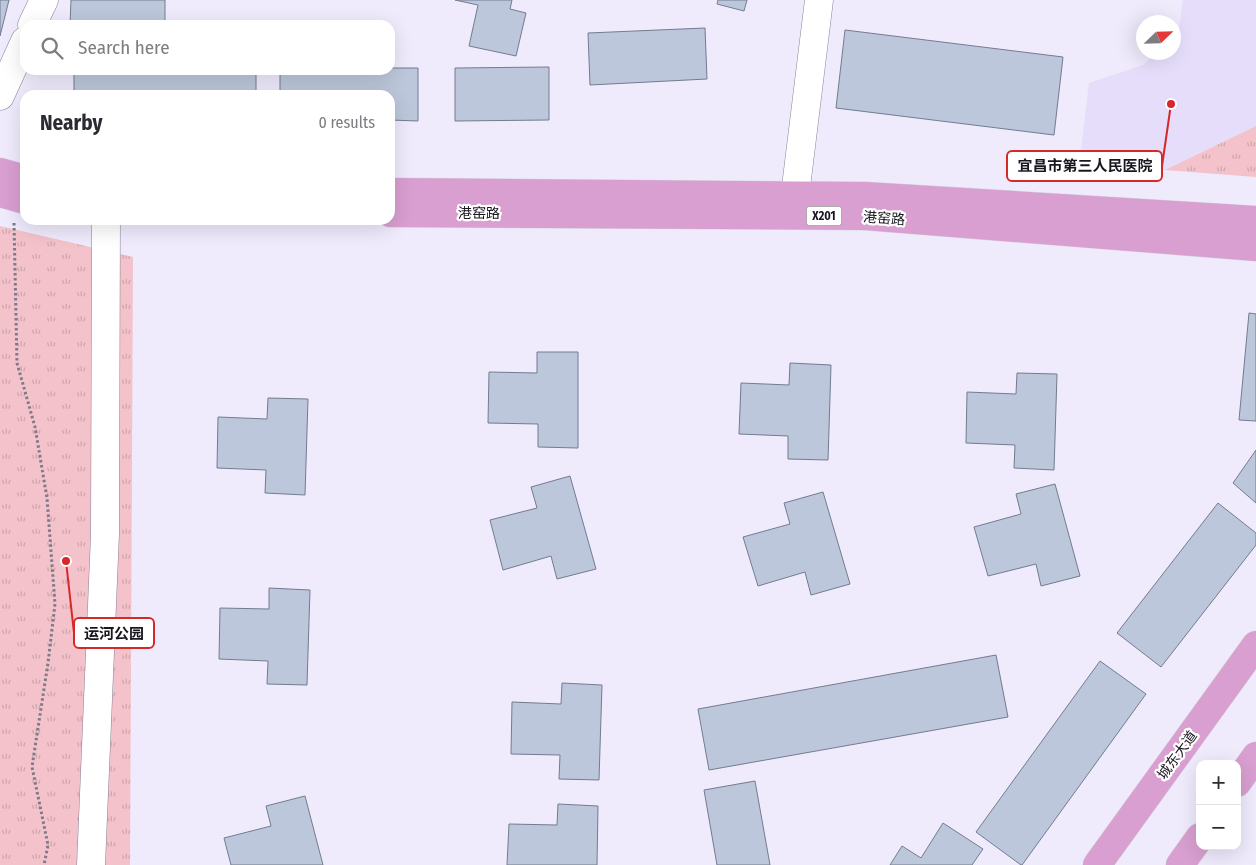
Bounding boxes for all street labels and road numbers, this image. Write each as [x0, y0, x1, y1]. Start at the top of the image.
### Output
street label: 港窑路 [458, 205, 500, 222]
road number: X201 [806, 207, 842, 226]
street label: 港窑路 [862, 209, 906, 228]
street label: 城东大道 [1154, 728, 1201, 783]

